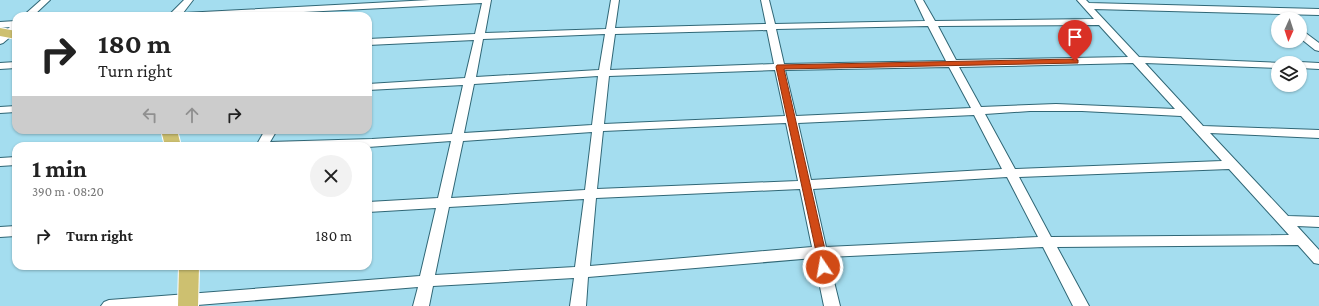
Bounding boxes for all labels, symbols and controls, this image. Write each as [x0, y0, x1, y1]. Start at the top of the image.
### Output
north arrow [1271, 12, 1307, 48]
map controls [1271, 12, 1307, 92]
pin [1058, 20, 1092, 61]
icon: arrive [1064, 26, 1086, 48]
icon: right [32, 28, 84, 80]
text: 180 m [98, 28, 171, 59]
button: layers [1271, 56, 1307, 92]
text: Turn right [98, 61, 172, 81]
icon: left [139, 104, 161, 126]
icon: ahead [181, 104, 203, 126]
icon: right [223, 104, 245, 126]
text: 1 min [32, 155, 87, 182]
button: close [310, 155, 352, 197]
text: 390 m · 08:20 [32, 184, 104, 199]
icon: right [32, 225, 54, 247]
text: Turn right [66, 228, 133, 244]
text: 180 m [316, 228, 352, 244]
position arrow [802, 246, 844, 288]

